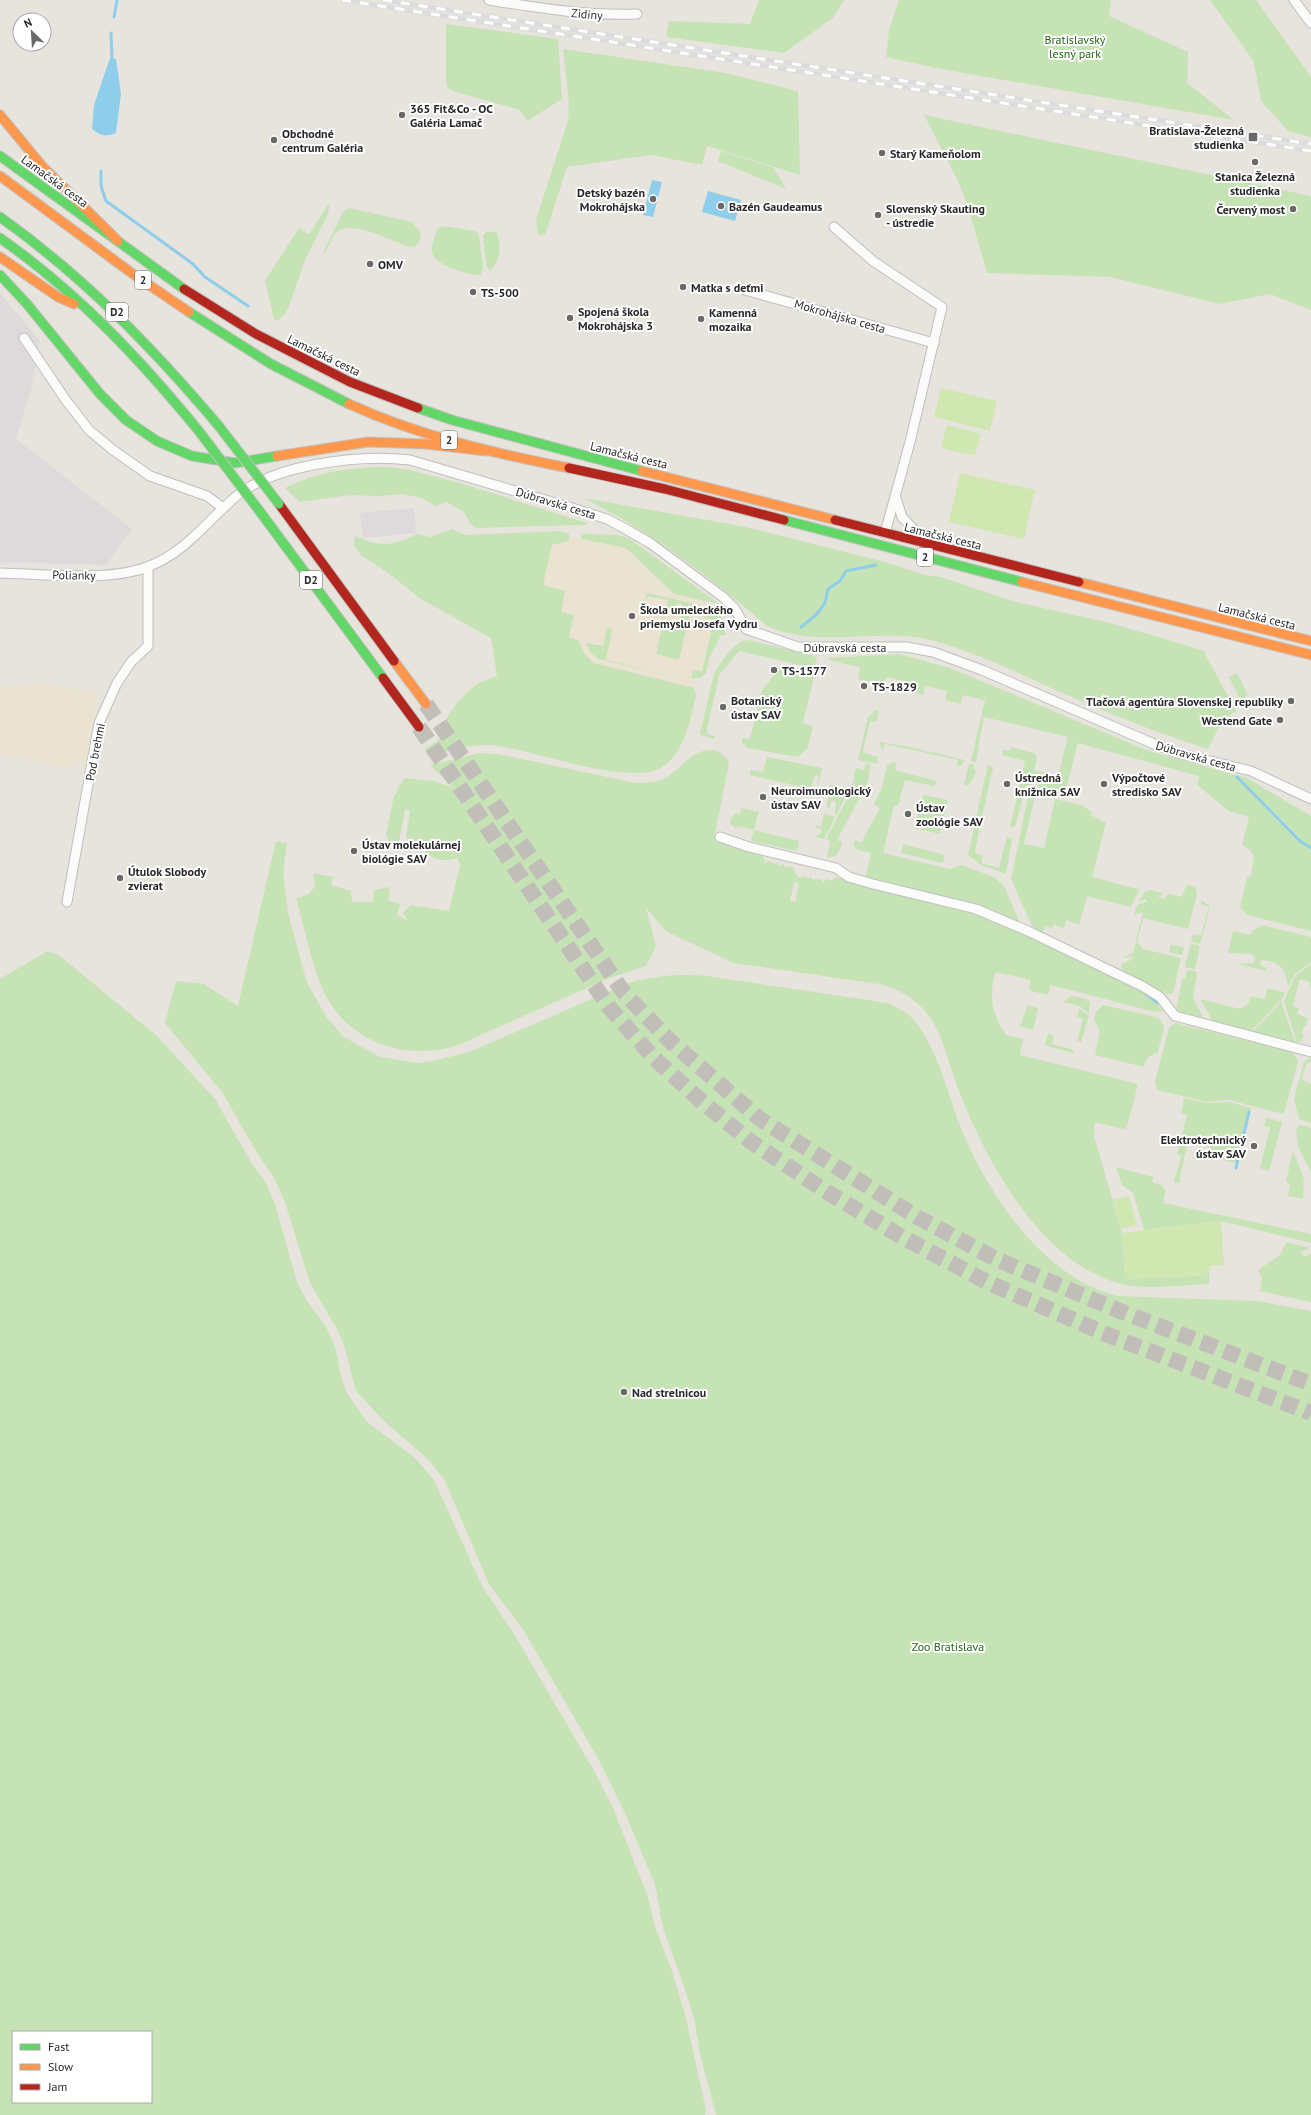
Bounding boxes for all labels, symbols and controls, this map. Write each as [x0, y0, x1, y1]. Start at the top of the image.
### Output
street label: Zidiny [571, 5, 604, 23]
north arrow [12, 12, 52, 52]
text: N [22, 15, 34, 31]
park label: Bratislavský lesný park [1045, 32, 1106, 61]
place label: 365 Fit&Co - OC Galéria Lamač [410, 101, 493, 130]
marker: 365 Fit&Co - OC Galéria Lamač [397, 110, 407, 120]
place label: Bratislava-Železná studienka [1149, 123, 1244, 152]
place label: Obchodné centrum Galéria [282, 126, 363, 155]
marker: Bratislava-Železná studienka [1247, 131, 1259, 143]
marker: Obchodné centrum Galéria [269, 135, 279, 145]
place label: Starý Kameňolom [890, 146, 981, 161]
marker: Starý Kameňolom [877, 148, 887, 158]
street label: Lamačská cesta [19, 152, 92, 210]
marker: Stanica Železná studienka [1250, 157, 1260, 167]
place label: Stanica Železná studienka [1215, 169, 1295, 198]
place label: Detský bazén Mokrohájska [577, 185, 645, 214]
marker: Detský bazén Mokrohájska [648, 194, 658, 204]
place label: Bazén Gaudeamus [729, 199, 822, 214]
marker: Bazén Gaudeamus [716, 201, 726, 211]
place label: Slovenský Skauting - ústredie [886, 201, 985, 230]
place label: Červený most [1216, 202, 1286, 217]
marker: Červený most [1288, 204, 1298, 214]
marker: Slovenský Skauting - ústredie [873, 210, 883, 220]
place label: OMV [378, 257, 404, 272]
marker: OMV [365, 259, 375, 269]
road number: 2 [135, 271, 151, 289]
place label: Matka s deťmi [691, 280, 764, 295]
marker: Matka s deťmi [678, 282, 688, 292]
place label: TS-500 [481, 285, 519, 300]
marker: TS-500 [468, 287, 478, 297]
street label: Mokrohájska cesta [793, 296, 887, 336]
road number: D2 [106, 303, 128, 321]
place label: Spojená škola Mokrohájska 3 [578, 304, 653, 333]
place label: Kamenná mozaika [709, 305, 757, 334]
marker: Spojená škola Mokrohájska 3 [565, 313, 575, 323]
marker: Kamenná mozaika [696, 314, 706, 324]
street label: Lamačská cesta [285, 331, 363, 379]
road number: 2 [441, 431, 457, 449]
street label: Lamačská cesta [589, 438, 669, 472]
street label: Dúbravská cesta [514, 484, 598, 522]
street label: Lamačská cesta [903, 519, 983, 553]
road number: 2 [917, 548, 933, 566]
street label: Polianky [52, 567, 96, 583]
road number: D2 [300, 571, 322, 589]
street label: Lamačská cesta [1217, 599, 1297, 633]
place label: Škola umeleckého priemyslu Josefa Vydru [640, 602, 758, 631]
marker: Škola umeleckého priemyslu Josefa Vydru [627, 611, 637, 621]
street label: Dúbravská cesta [804, 640, 886, 655]
place label: TS-1577 [782, 663, 827, 678]
marker: TS-1577 [769, 665, 779, 675]
place label: TS-1829 [872, 679, 917, 694]
marker: TS-1829 [859, 681, 869, 691]
place label: Botanický ústav SAV [731, 693, 782, 722]
place label: Tlačová agentúra Slovenskej republiky [1086, 694, 1283, 709]
marker: Tlačová agentúra Slovenskej republiky [1286, 696, 1296, 706]
marker: Botanický ústav SAV [718, 702, 728, 712]
place label: Westend Gate [1202, 713, 1272, 728]
marker: Westend Gate [1275, 715, 1285, 725]
street label: Pod brehmi [82, 722, 108, 782]
street label: Dúbravská cesta [1154, 737, 1238, 775]
place label: Ústredná knižnica SAV [1015, 770, 1081, 799]
place label: Výpočtové stredisko SAV [1111, 770, 1182, 799]
marker: Ústredná knižnica SAV [1002, 779, 1012, 789]
marker: Výpočtové stredisko SAV [1099, 779, 1109, 789]
place label: Neuroimunologický ústav SAV [771, 783, 871, 812]
marker: Neuroimunologický ústav SAV [758, 792, 768, 802]
place label: Ústav zoológie SAV [916, 800, 984, 829]
marker: Ústav zoológie SAV [903, 809, 913, 819]
place label: Ústav molekulárnej biológie SAV [362, 837, 461, 866]
marker: Ústav molekulárnej biológie SAV [349, 846, 359, 856]
place label: Útulok Slobody zvierat [128, 864, 206, 893]
marker: Útulok Slobody zvierat [115, 873, 125, 883]
place label: Elektrotechnický ústav SAV [1161, 1132, 1247, 1161]
marker: Elektrotechnický ústav SAV [1249, 1141, 1259, 1151]
place label: Nad strelnicou [632, 1385, 706, 1400]
marker: Nad strelnicou [619, 1387, 629, 1397]
park label: Zoo Bratislava [912, 1639, 984, 1654]
legend [12, 2031, 152, 2103]
text: Fast [48, 2039, 69, 2054]
text: Slow [48, 2059, 73, 2074]
text: Jam [47, 2079, 67, 2094]

